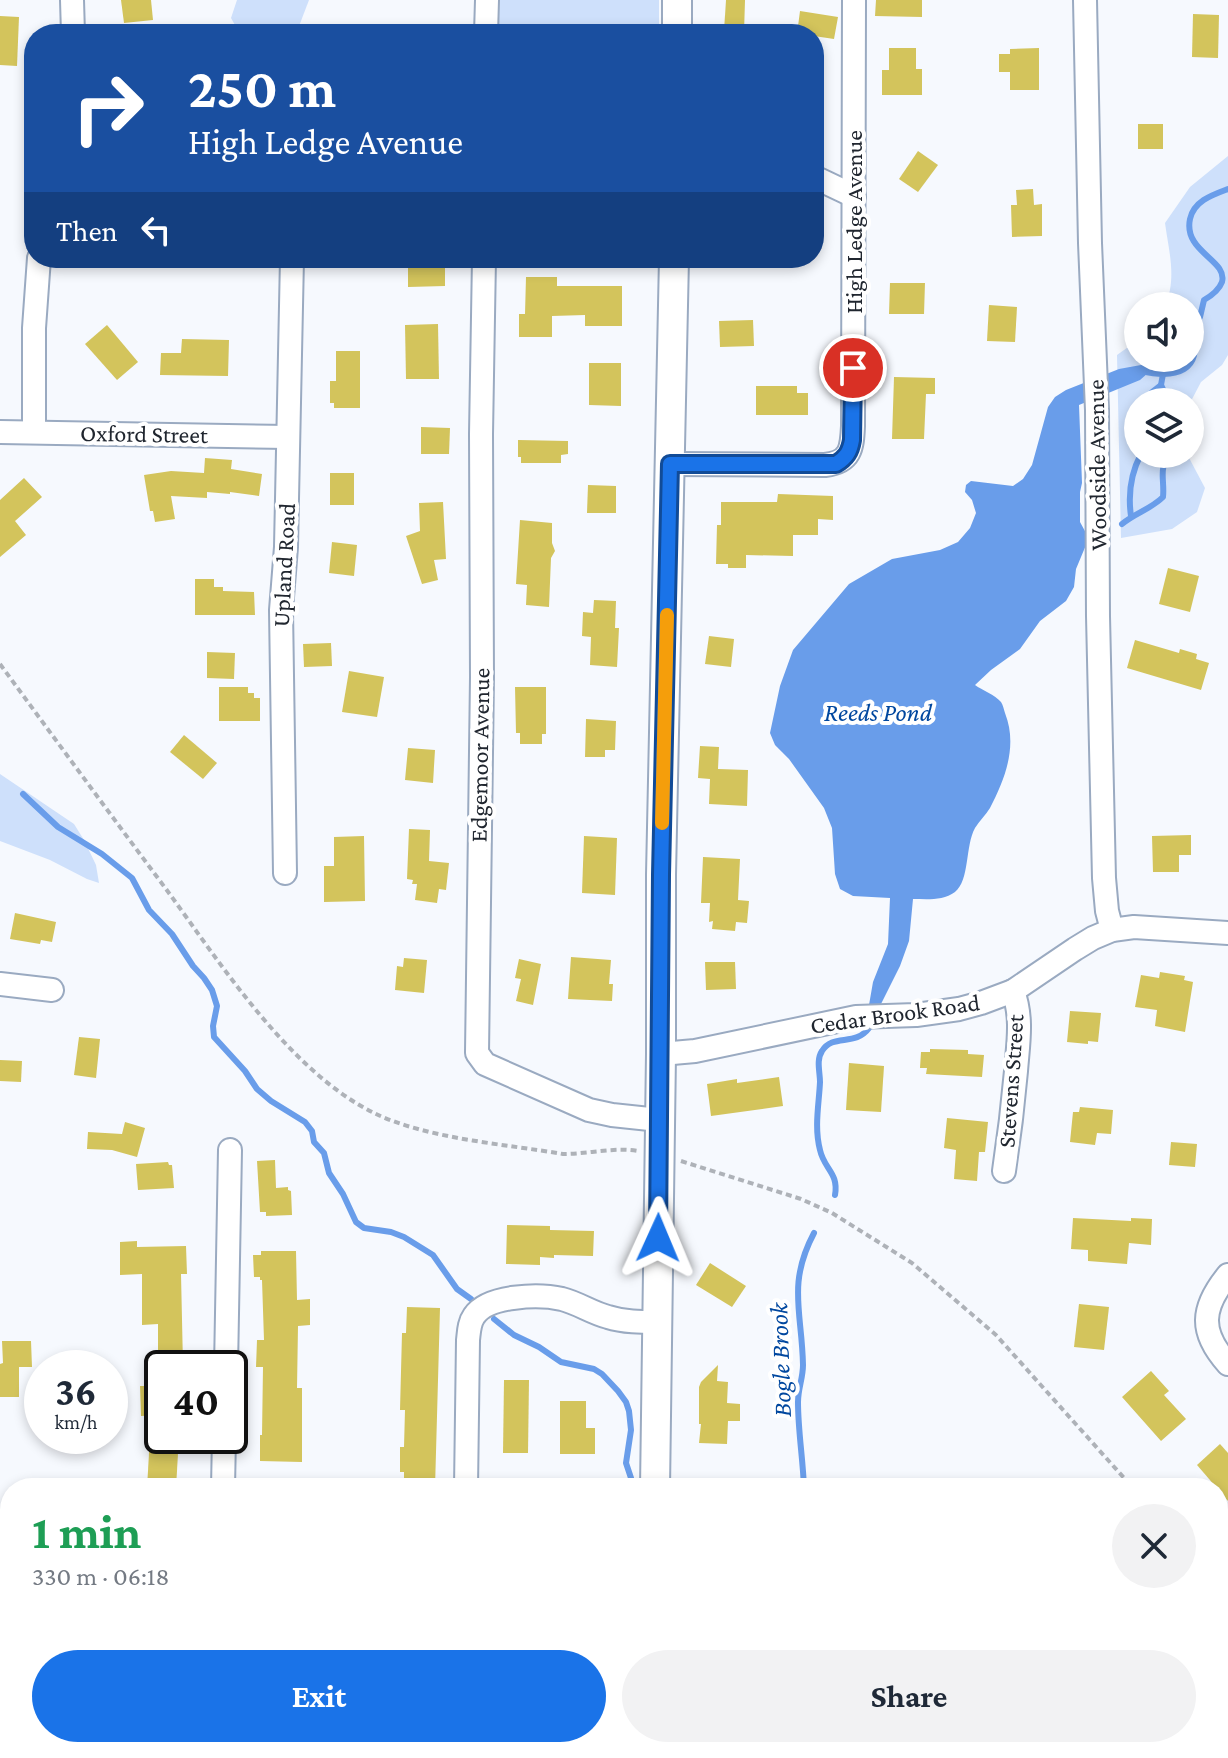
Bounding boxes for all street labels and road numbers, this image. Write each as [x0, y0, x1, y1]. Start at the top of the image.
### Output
street label: High Ledge Avenue [840, 130, 867, 314]
street label: Woodside Avenue [1082, 379, 1111, 551]
street label: Oxford Street [80, 419, 209, 448]
street label: Upland Road [267, 502, 300, 628]
street label: Edgemoor Avenue [464, 668, 495, 842]
street label: Cedar Brook Road [808, 988, 982, 1039]
street label: Stevens Street [992, 1012, 1029, 1149]

